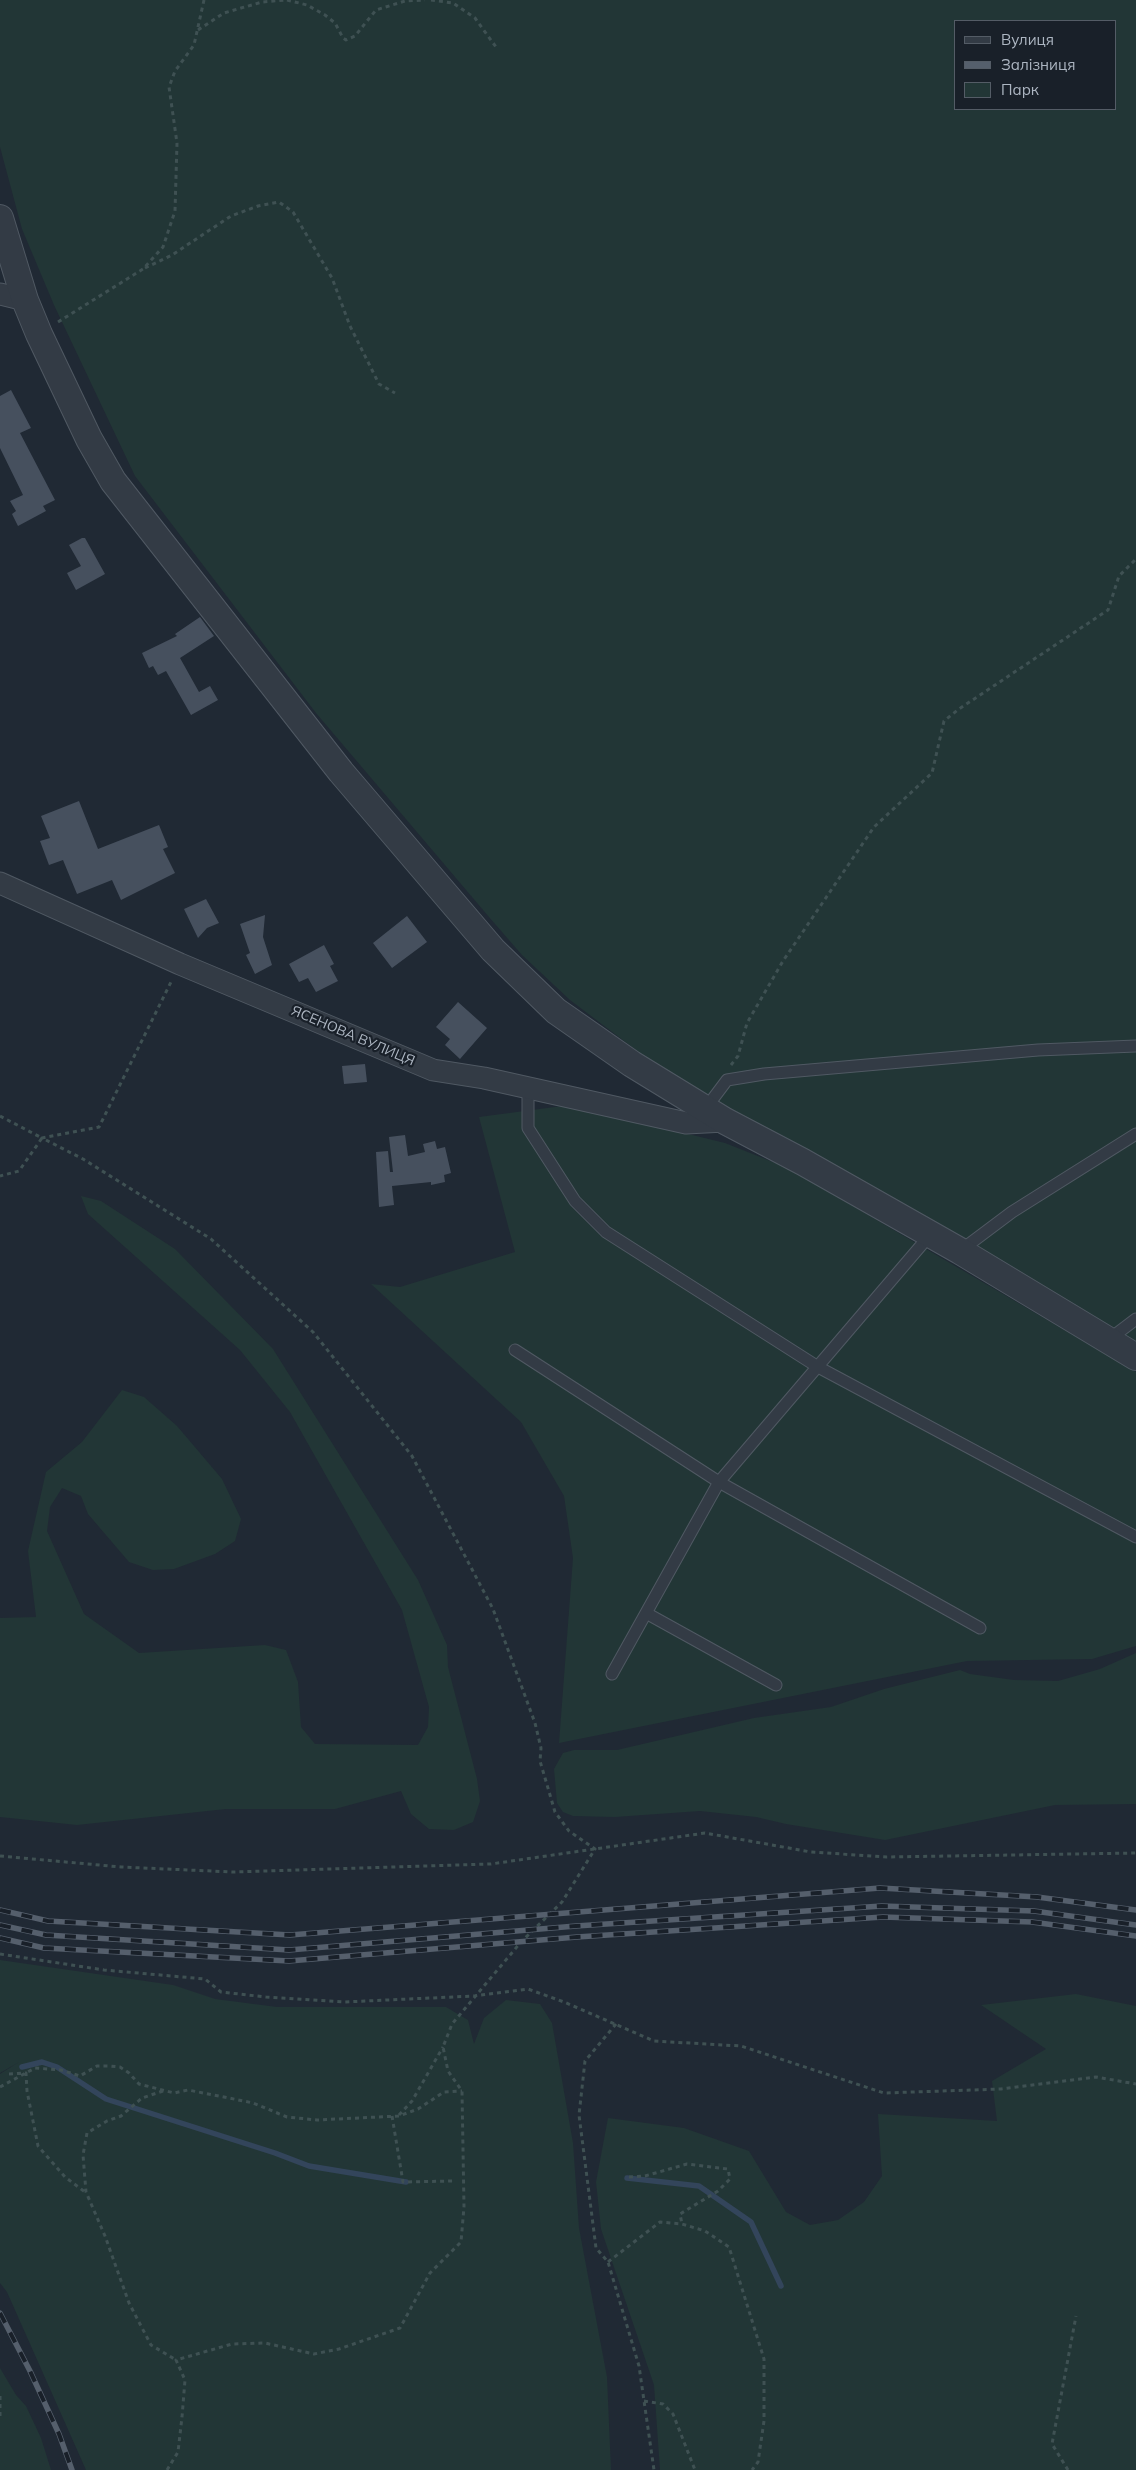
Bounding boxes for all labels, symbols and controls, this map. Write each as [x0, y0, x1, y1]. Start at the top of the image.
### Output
legend [954, 20, 1116, 110]
text: Вулиця [1001, 30, 1054, 49]
text: Залізниця [1001, 55, 1075, 74]
text: Парк [1001, 80, 1039, 99]
street label: ЯСЕНОВА ВУЛИЦЯ [289, 1002, 417, 1070]

